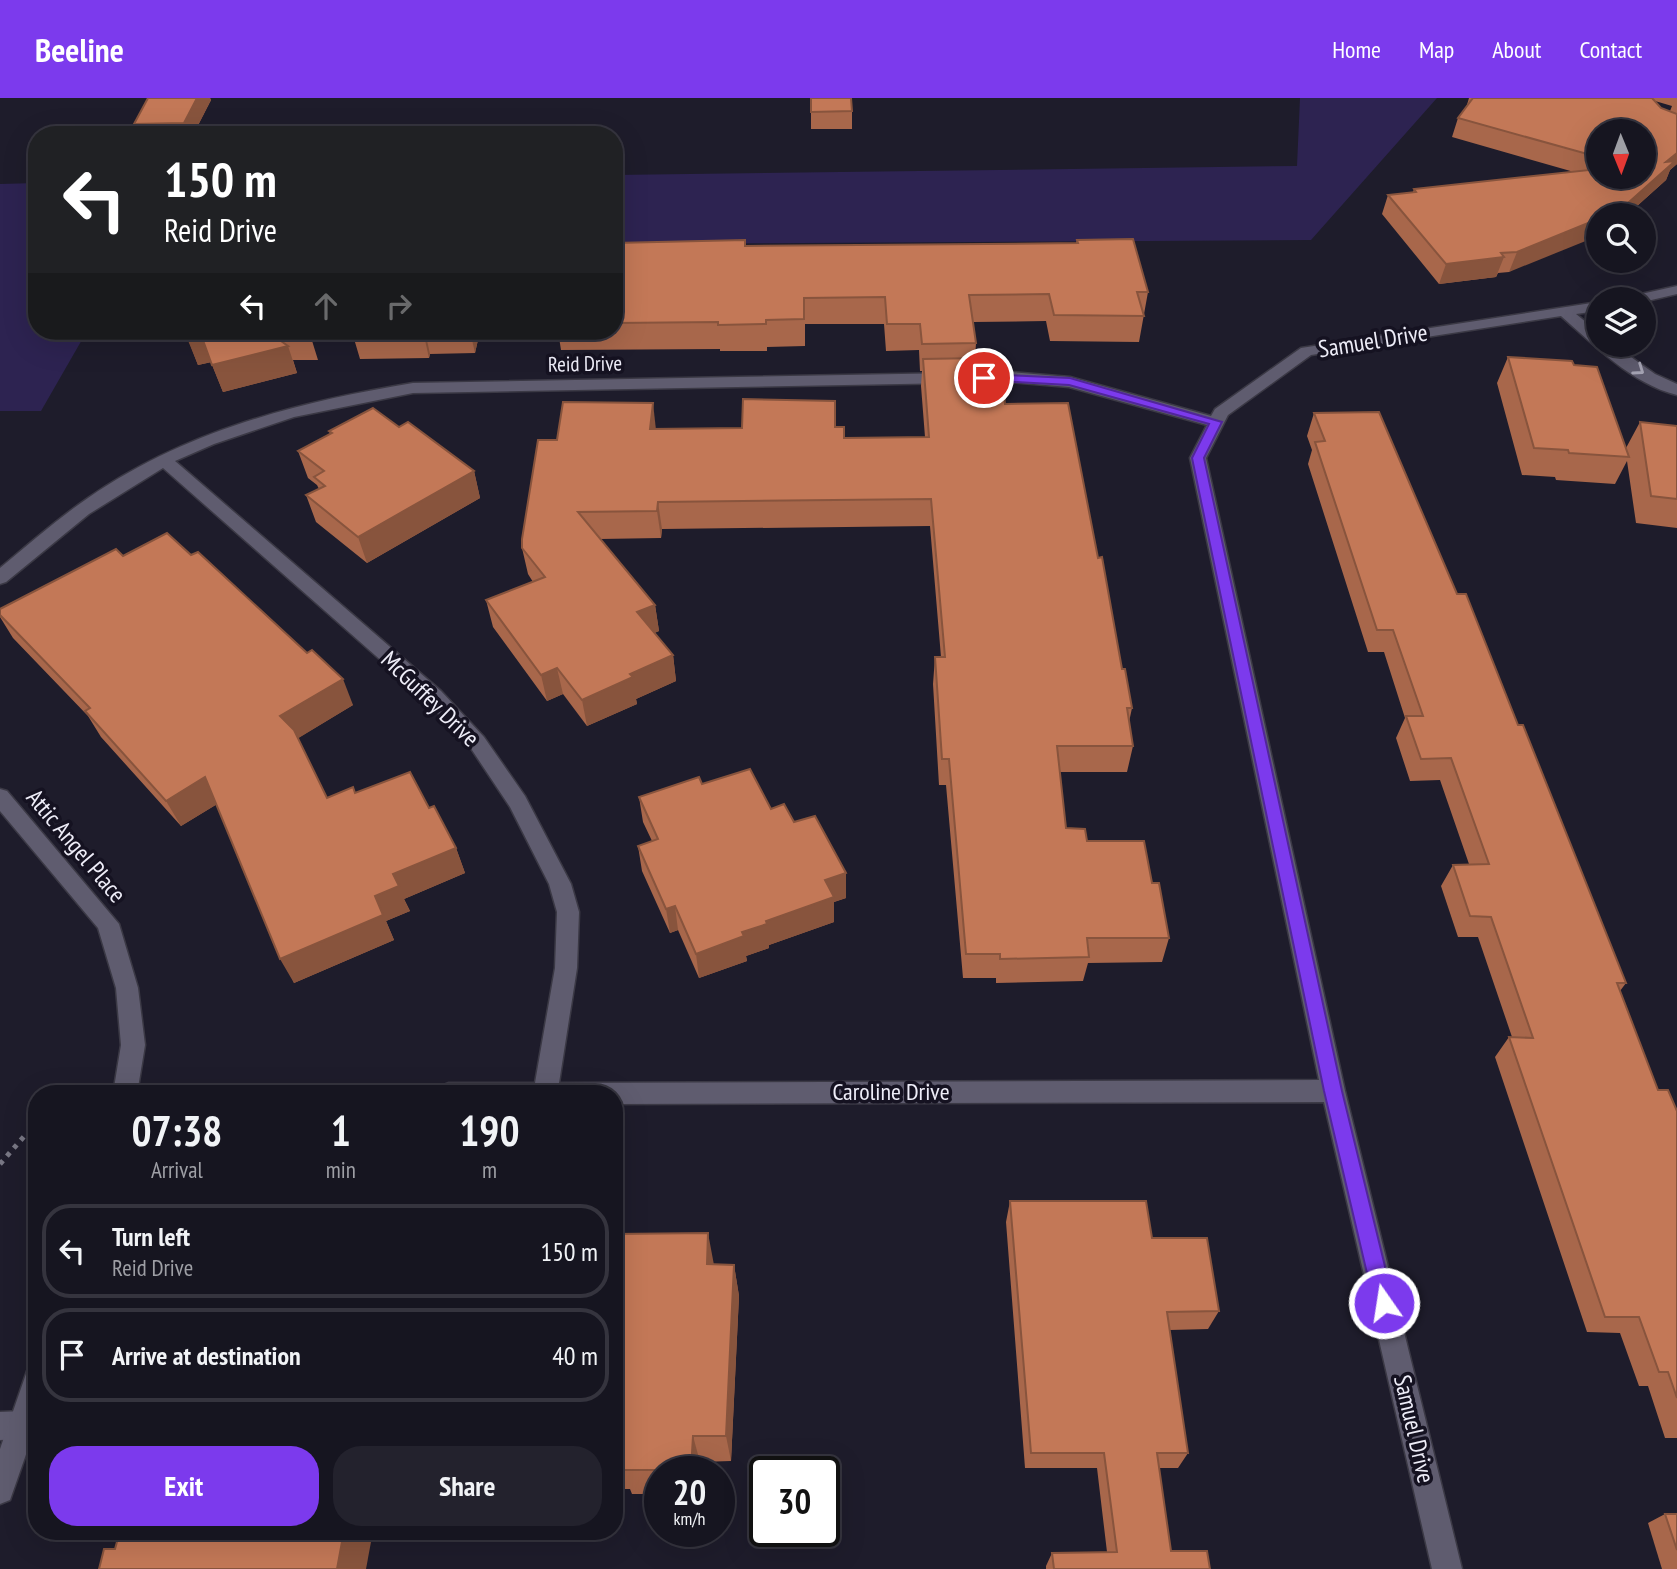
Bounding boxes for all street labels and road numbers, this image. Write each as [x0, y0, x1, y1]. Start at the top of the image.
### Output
street label: Samuel Drive [1316, 317, 1430, 364]
street label: Reid Drive [548, 349, 622, 378]
street label: McGuffey Drive [375, 644, 486, 753]
street label: Attic Angel Place [20, 783, 133, 909]
street label: Caroline Drive [832, 1076, 950, 1107]
street label: Samuel Drive [1387, 1372, 1442, 1486]

